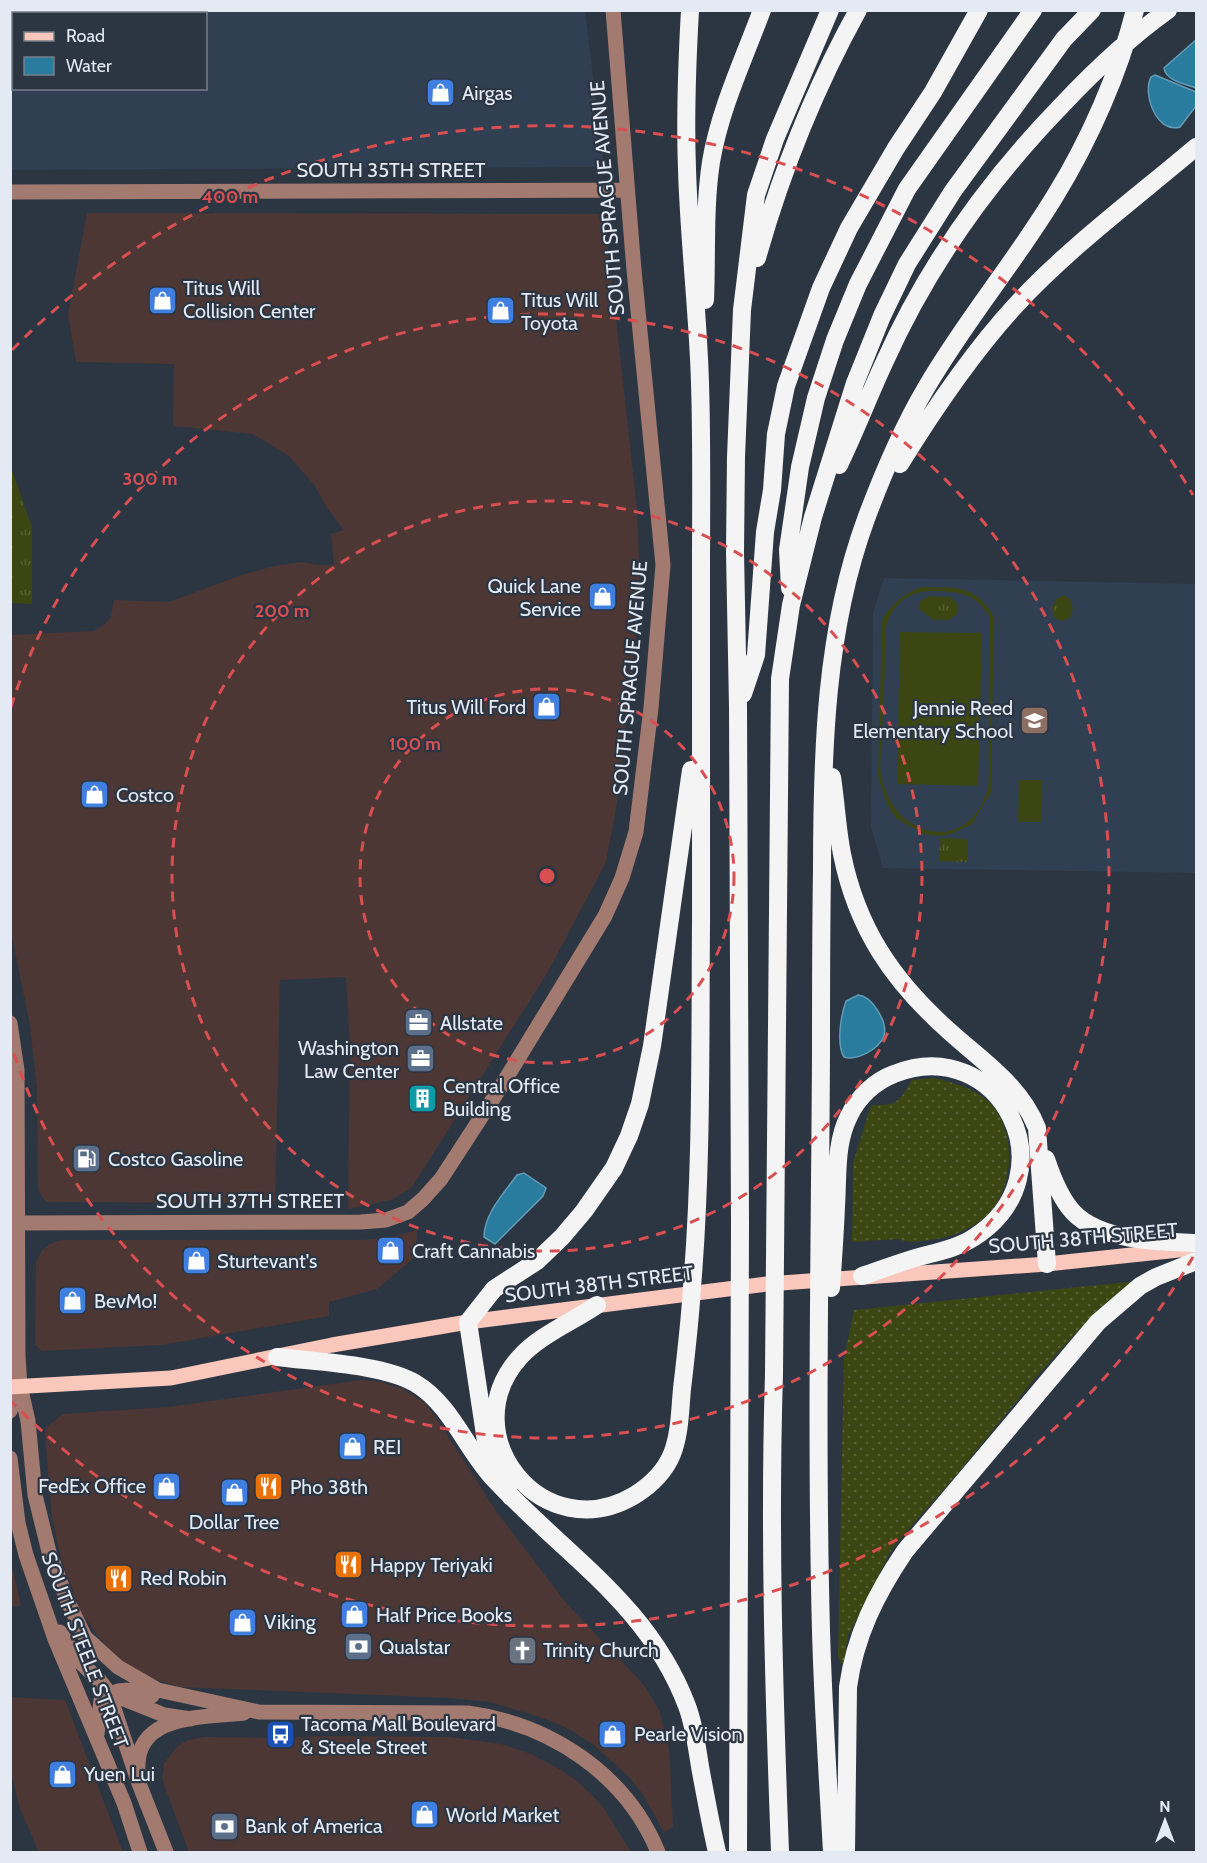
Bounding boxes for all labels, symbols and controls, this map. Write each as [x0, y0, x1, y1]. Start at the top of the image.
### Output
legend [12, 12, 207, 90]
text: Road [66, 25, 105, 47]
text: Water [66, 55, 112, 77]
shop icon: Airgas [425, 77, 457, 109]
street label: SOUTH SPRAGUE AVENUE [585, 79, 629, 317]
place label: Airgas [462, 81, 513, 105]
street label: SOUTH 35TH STREET [297, 158, 486, 182]
text: 400 m [202, 186, 258, 208]
place label: Titus Will Collision Center [183, 276, 316, 323]
shop icon: Titus Will Collision Center [146, 284, 178, 316]
place label: Titus Will Toyota [521, 288, 598, 335]
shop icon: Titus Will Toyota [484, 295, 516, 327]
text: 300 m [123, 468, 177, 490]
street label: SOUTH SPRAGUE AVENUE [608, 559, 652, 797]
place label: Quick Lane Service [487, 574, 581, 621]
shop icon: Quick Lane Service [586, 581, 618, 613]
text: 200 m [255, 600, 309, 622]
shop icon: Titus Will Ford [531, 691, 563, 723]
place label: Titus Will Ford [407, 695, 526, 719]
place label: Jennie Reed Elementary School [853, 696, 1013, 743]
school or university icon: Jennie Reed Elementary School [1018, 704, 1050, 736]
text: 100 m [389, 733, 441, 755]
shop icon: Costco [79, 779, 111, 811]
place label: Costco [116, 783, 174, 807]
centre of rings [537, 866, 557, 886]
office icon: Allstate [403, 1007, 435, 1039]
place label: Allstate [440, 1011, 503, 1035]
place label: Washington Law Center [298, 1036, 400, 1083]
office icon: Washington Law Center [404, 1043, 436, 1075]
place label: Central Office Building [443, 1074, 560, 1121]
building icon: Central Office Building [406, 1082, 438, 1114]
fuel station icon: Costco Gasoline [71, 1143, 103, 1175]
place label: Costco Gasoline [108, 1147, 243, 1171]
street label: SOUTH 37TH STREET [156, 1189, 345, 1213]
street label: SOUTH 38TH STREET [987, 1218, 1179, 1258]
shop icon: Craft Cannabis [375, 1235, 407, 1267]
place label: Craft Cannabis [412, 1239, 535, 1263]
shop icon: Sturtevant's [180, 1245, 212, 1277]
place label: Sturtevant's [217, 1249, 317, 1273]
street label: SOUTH 38TH STREET [503, 1260, 695, 1307]
shop icon: BevMo! [57, 1285, 89, 1317]
place label: BevMo! [94, 1289, 157, 1313]
shop icon: REI [336, 1431, 368, 1463]
place label: REI [373, 1435, 401, 1459]
shop icon: FedEx Office [151, 1470, 183, 1502]
restaurant icon: Pho 38th [253, 1471, 285, 1503]
place label: FedEx Office [38, 1474, 146, 1498]
place label: Pho 38th [290, 1475, 368, 1499]
shop icon: Dollar Tree [218, 1476, 250, 1508]
place label: Dollar Tree [189, 1510, 279, 1534]
street label: SOUTH STEELE STREET [36, 1549, 134, 1752]
restaurant icon: Happy Teriyaki [333, 1549, 365, 1581]
place label: Happy Teriyaki [370, 1553, 493, 1577]
restaurant icon: Red Robin [103, 1562, 135, 1594]
place label: Red Robin [140, 1566, 227, 1590]
shop icon: Half Price Books [339, 1599, 371, 1631]
place label: Half Price Books [376, 1603, 512, 1627]
shop icon: Viking [227, 1606, 259, 1638]
place label: Viking [264, 1610, 317, 1634]
bank icon: Qualstar [342, 1631, 374, 1663]
church icon: Trinity Church [506, 1634, 538, 1666]
place label: Qualstar [379, 1635, 451, 1659]
place label: Trinity Church [543, 1638, 659, 1662]
place label: Tacoma Mall Boulevard & Steele Street [301, 1712, 496, 1759]
shop icon: Pearle Vision [597, 1718, 629, 1750]
bus stop icon: Tacoma Mall Boulevard & Steele Street [264, 1719, 296, 1751]
place label: Pearle Vision [634, 1722, 743, 1746]
shop icon: Yuen Lui [47, 1758, 79, 1790]
place label: Yuen Lui [83, 1762, 155, 1786]
north arrow [1135, 1791, 1195, 1851]
text: N [1159, 1797, 1171, 1816]
shop icon: World Market [409, 1799, 441, 1831]
place label: World Market [446, 1803, 559, 1827]
bank icon: Bank of America [208, 1810, 240, 1842]
place label: Bank of America [245, 1814, 383, 1838]

